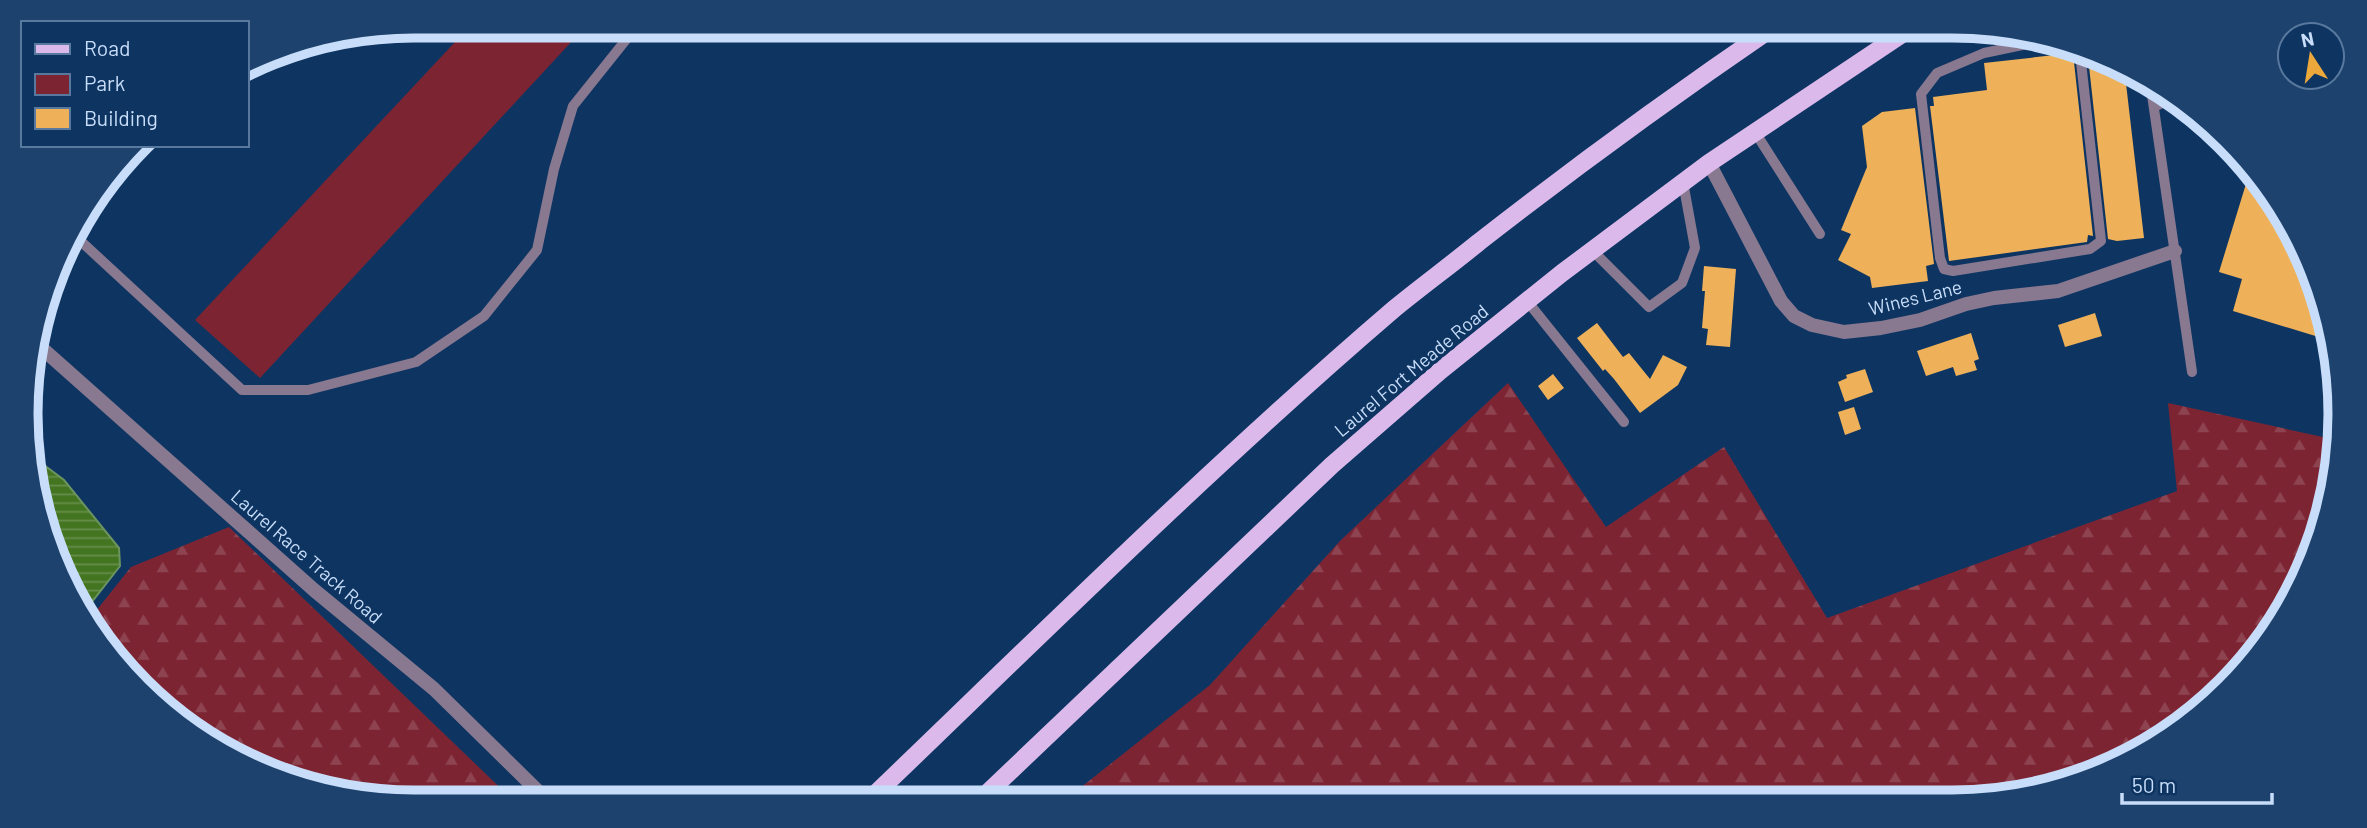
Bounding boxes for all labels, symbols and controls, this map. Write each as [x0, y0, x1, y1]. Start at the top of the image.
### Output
legend [21, 21, 248, 147]
north arrow [2276, 21, 2346, 91]
text: N [2299, 26, 2316, 51]
text: Road [84, 35, 130, 60]
text: Park [84, 70, 125, 95]
text: Building [84, 105, 158, 130]
street label: Wines Lane [1866, 274, 1964, 320]
street label: Laurel Fort Meade Road [1329, 299, 1493, 441]
street label: Laurel Race Track Road [227, 484, 387, 628]
scale bar [2122, 762, 2272, 806]
text: 50 m [2132, 772, 2176, 797]

